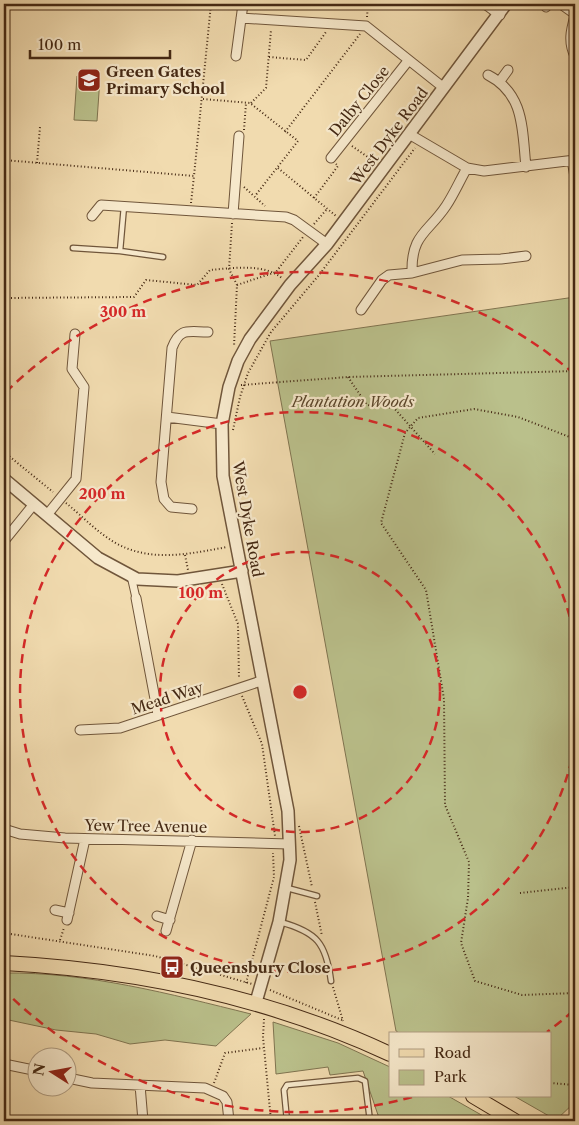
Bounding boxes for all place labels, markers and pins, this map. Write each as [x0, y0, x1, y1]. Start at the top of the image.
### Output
place label: Green Gates Primary School [106, 62, 225, 98]
school or university icon: Green Gates Primary School [76, 67, 102, 93]
centre of rings [291, 683, 309, 701]
bus stop icon: Queensbury Close [159, 954, 185, 980]
place label: Queensbury Close [190, 958, 330, 977]

